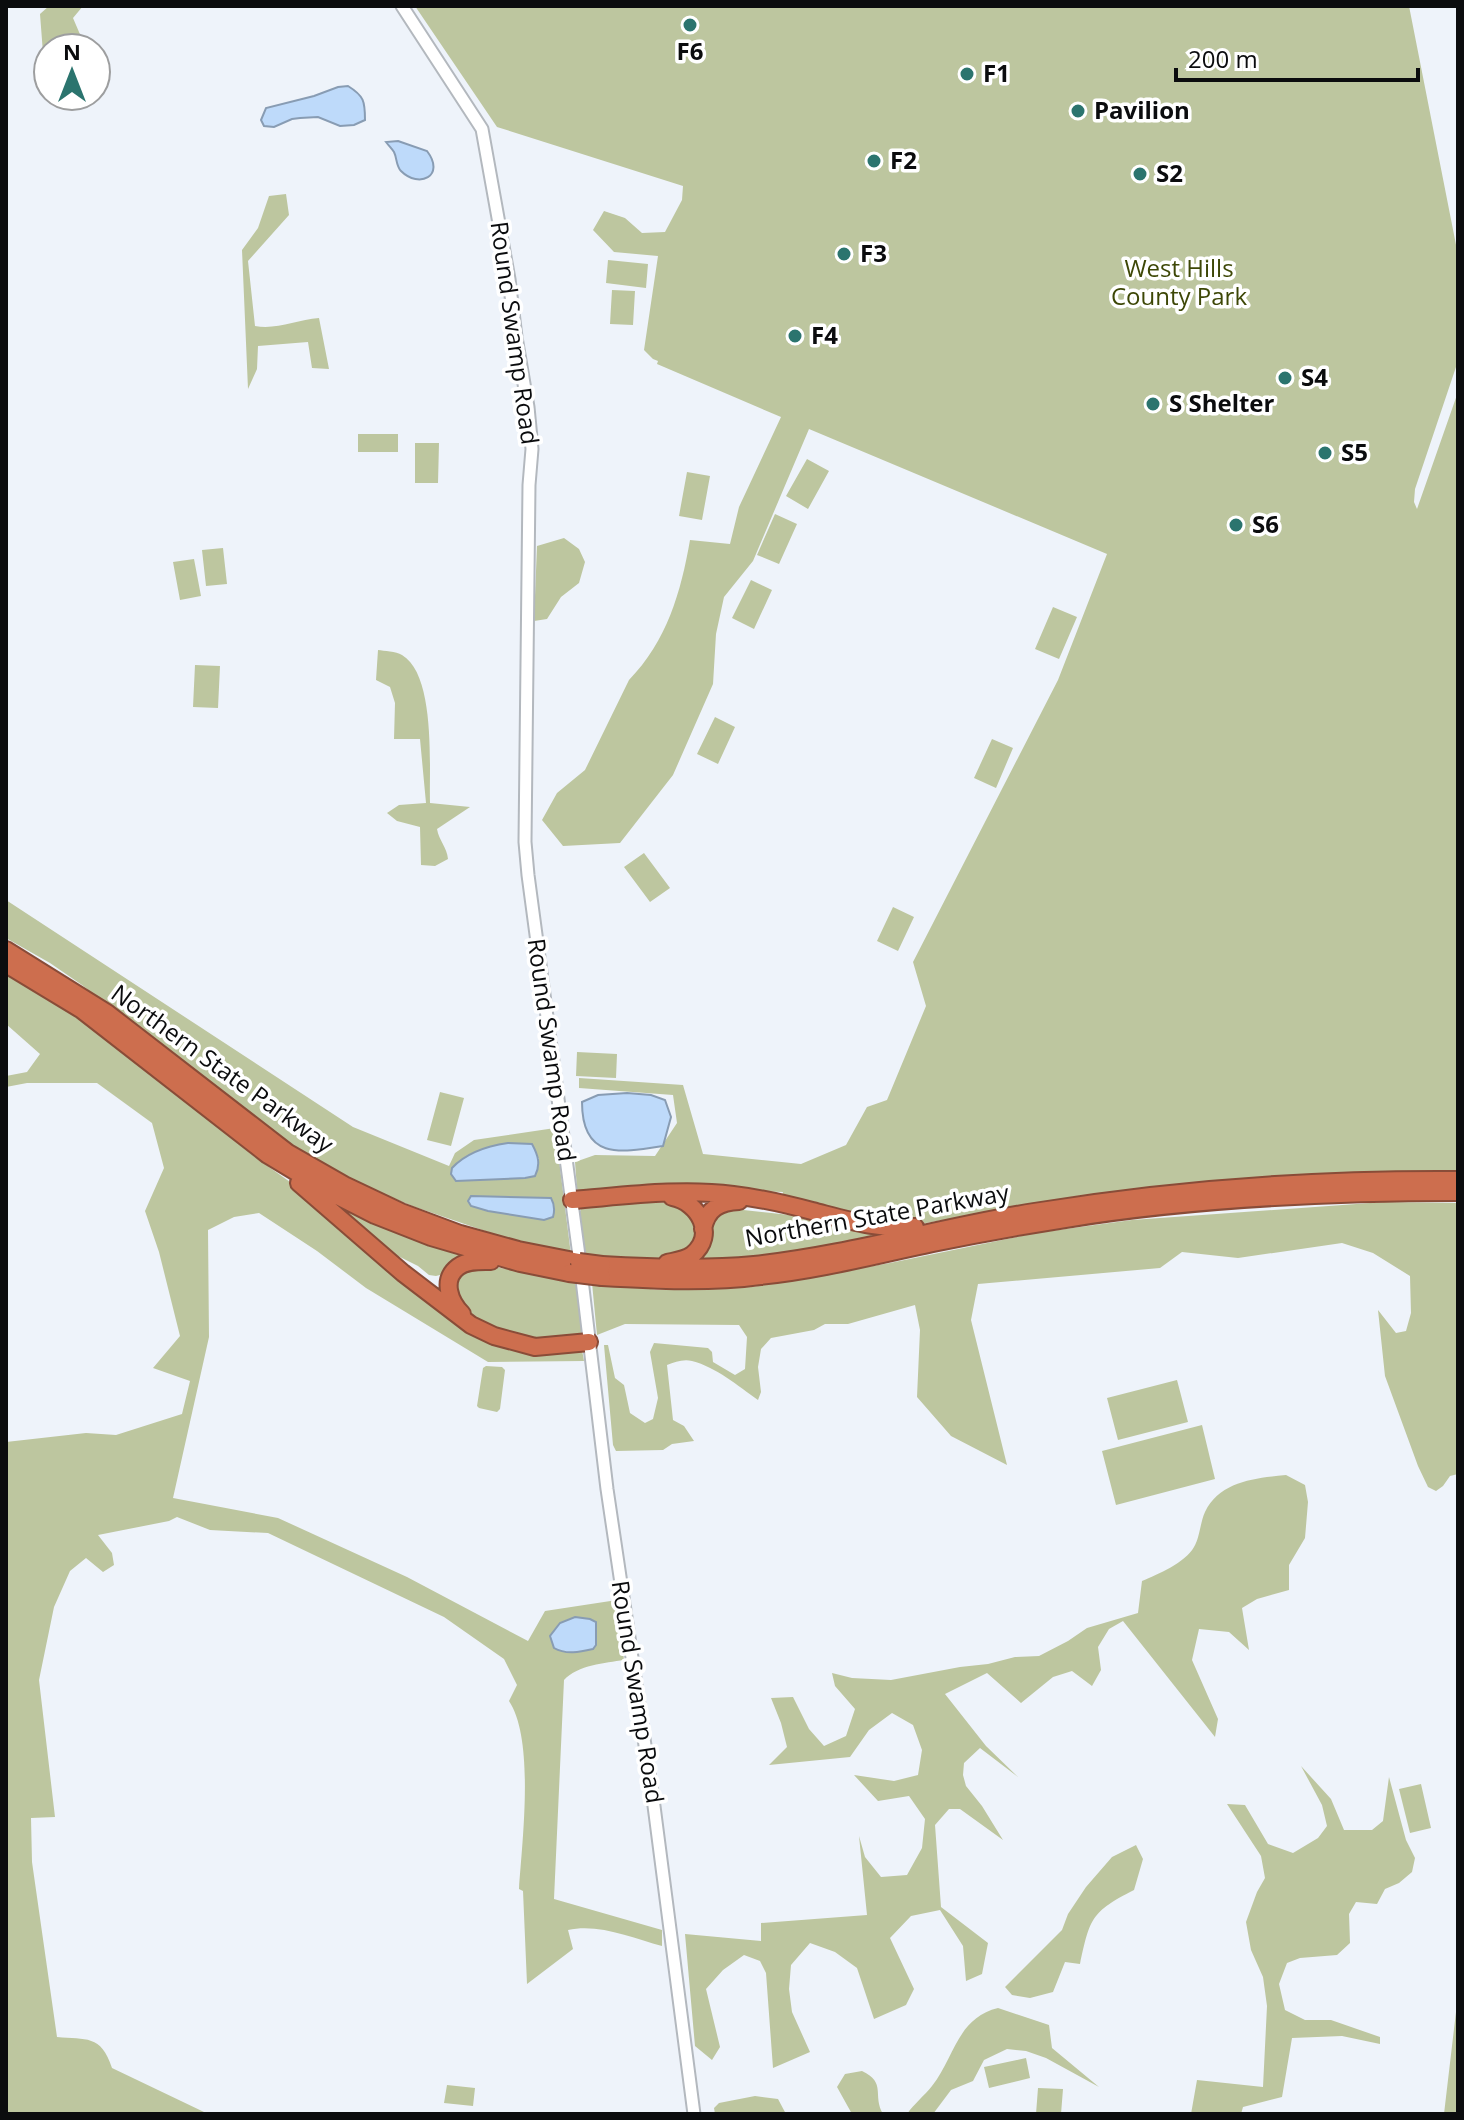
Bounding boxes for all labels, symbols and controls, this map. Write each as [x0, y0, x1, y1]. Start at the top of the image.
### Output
marker: F6 [681, 16, 699, 34]
north arrow [32, 32, 112, 112]
scale bar [1176, 32, 1418, 82]
place label: F6 [677, 34, 703, 67]
text: N [63, 36, 81, 66]
text: 200 m [1188, 42, 1258, 75]
place label: F1 [983, 56, 1010, 89]
marker: F1 [958, 65, 976, 83]
place label: Pavilion [1094, 93, 1190, 126]
marker: Pavilion [1069, 102, 1087, 120]
place label: F2 [890, 143, 917, 176]
marker: F2 [865, 152, 883, 170]
place label: S2 [1156, 156, 1183, 189]
marker: S2 [1131, 165, 1149, 183]
street label: Round Swamp Road [483, 219, 547, 447]
place label: F3 [860, 236, 887, 269]
marker: F3 [835, 245, 853, 263]
park label: West Hills County Park [1111, 251, 1247, 312]
place label: F4 [811, 318, 838, 351]
marker: F4 [786, 327, 804, 345]
place label: S4 [1301, 360, 1328, 393]
marker: S4 [1276, 369, 1294, 387]
place label: S Shelter [1169, 386, 1275, 419]
marker: S Shelter [1144, 395, 1162, 413]
place label: S5 [1341, 435, 1368, 468]
marker: S5 [1316, 444, 1334, 462]
place label: S6 [1252, 507, 1279, 540]
marker: S6 [1227, 516, 1245, 534]
street label: Round Swamp Road [520, 936, 584, 1164]
street label: Northern State Parkway [105, 976, 341, 1160]
street label: Northern State Parkway [742, 1175, 1012, 1254]
street label: Round Swamp Road [605, 1578, 672, 1806]

